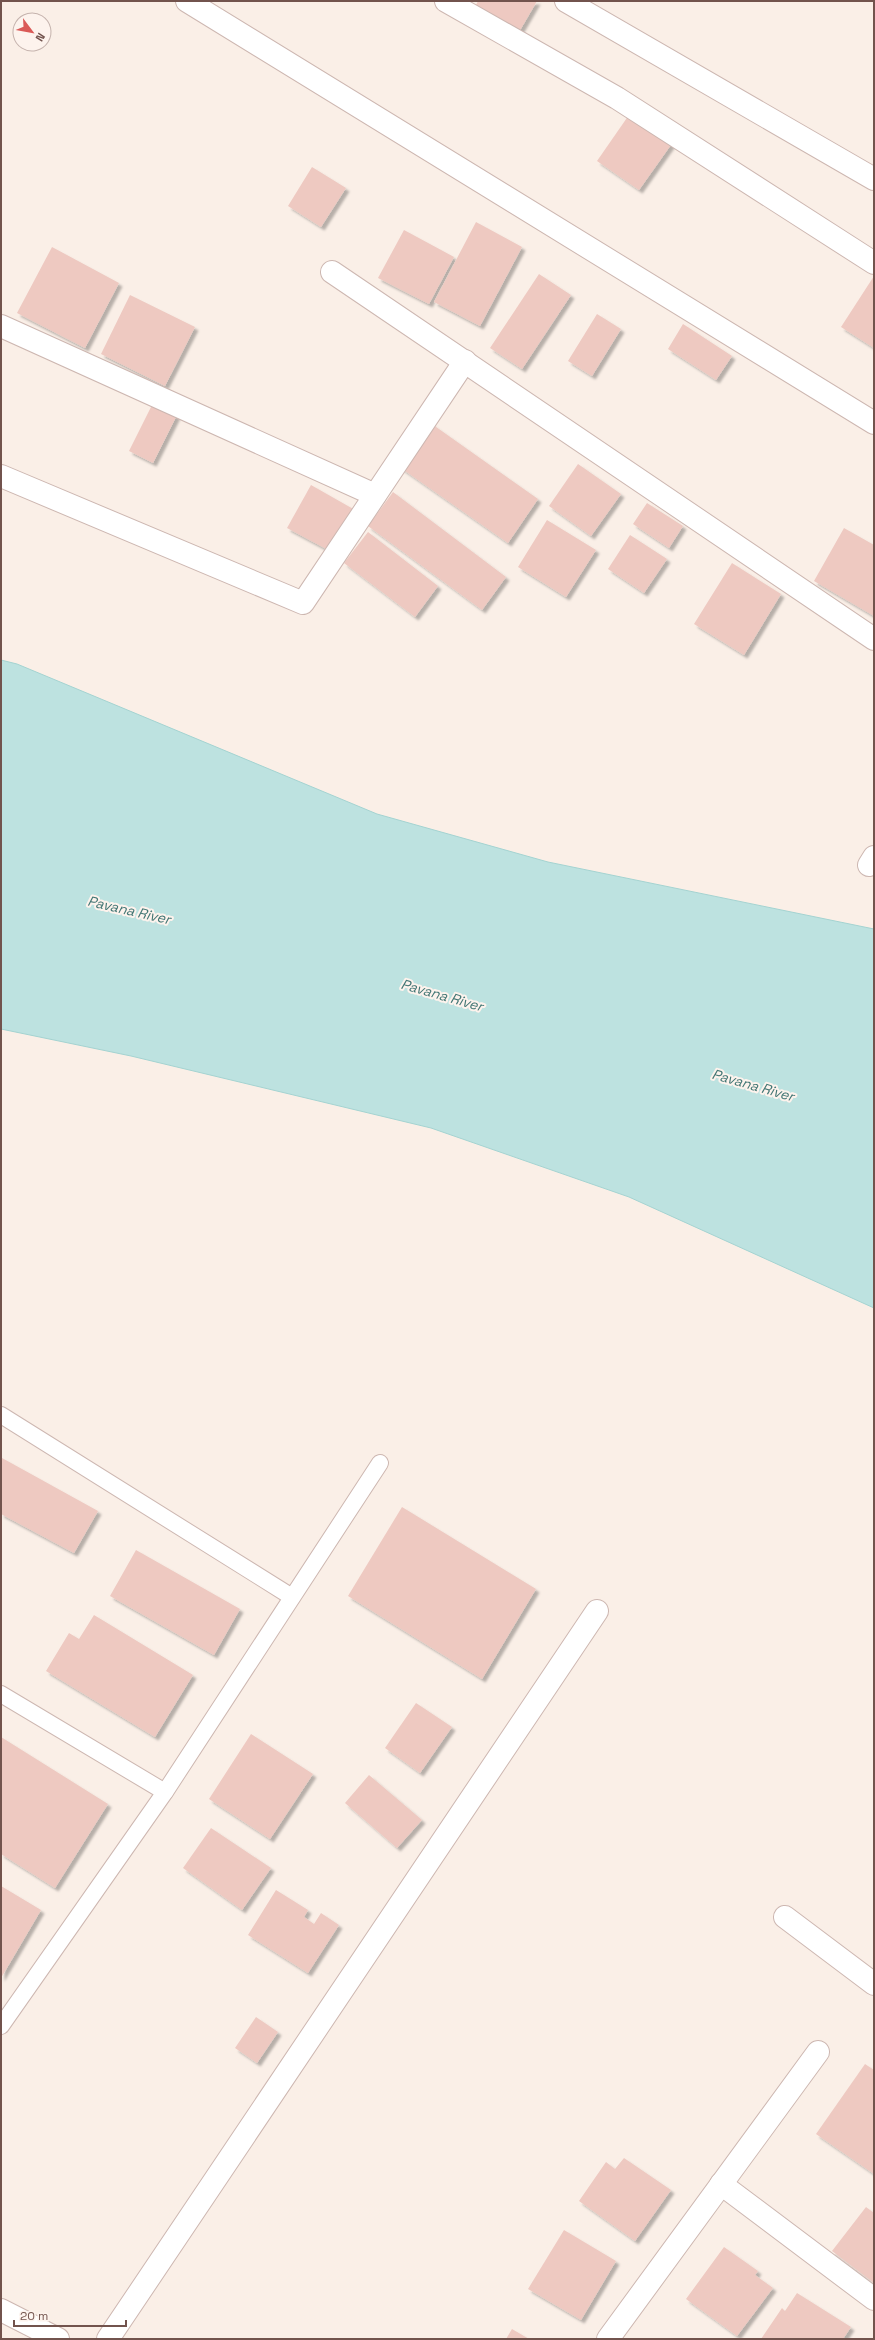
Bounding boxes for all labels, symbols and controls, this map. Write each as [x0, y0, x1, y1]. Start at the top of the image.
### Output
north arrow [12, 12, 52, 52]
text: N [33, 30, 48, 44]
water label: Pavana River [86, 892, 174, 929]
water label: Pavana River [399, 975, 487, 1016]
water label: Pavana River [710, 1065, 798, 1106]
scale bar [14, 2302, 126, 2328]
text: 20 m [20, 2308, 48, 2324]

